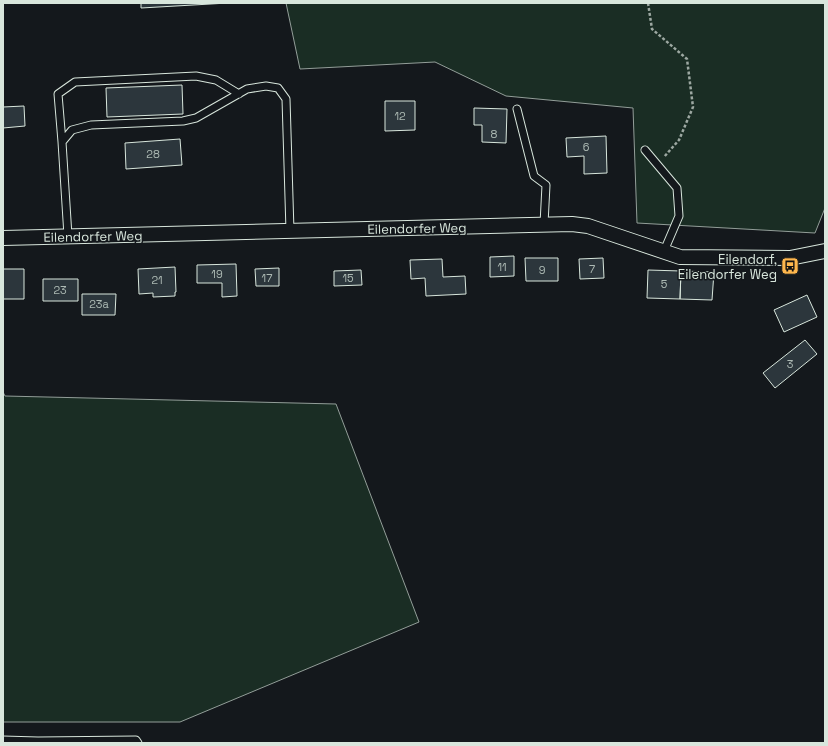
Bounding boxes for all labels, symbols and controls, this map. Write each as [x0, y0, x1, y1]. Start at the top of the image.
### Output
house number: 12 [394, 109, 406, 123]
house number: 8 [491, 127, 498, 141]
house number: 6 [583, 140, 590, 154]
house number: 28 [146, 147, 160, 161]
street label: Eilendorfer Weg [367, 219, 467, 238]
street label: Eilendorfer Weg [43, 227, 143, 246]
place label: Eilendorf, Eilendorfer Weg [678, 251, 777, 283]
bus stop icon: Eilendorf, Eilendorfer Weg [780, 256, 800, 276]
house number: 11 [497, 260, 507, 274]
house number: 7 [589, 262, 595, 276]
house number: 9 [539, 263, 546, 277]
house number: 19 [211, 267, 223, 281]
house number: 17 [262, 271, 272, 285]
house number: 15 [342, 271, 354, 285]
house number: 21 [151, 273, 163, 287]
house number: 5 [661, 277, 668, 291]
house number: 23 [53, 283, 67, 297]
house number: 23a [89, 297, 109, 311]
house number: 3 [787, 357, 794, 371]

